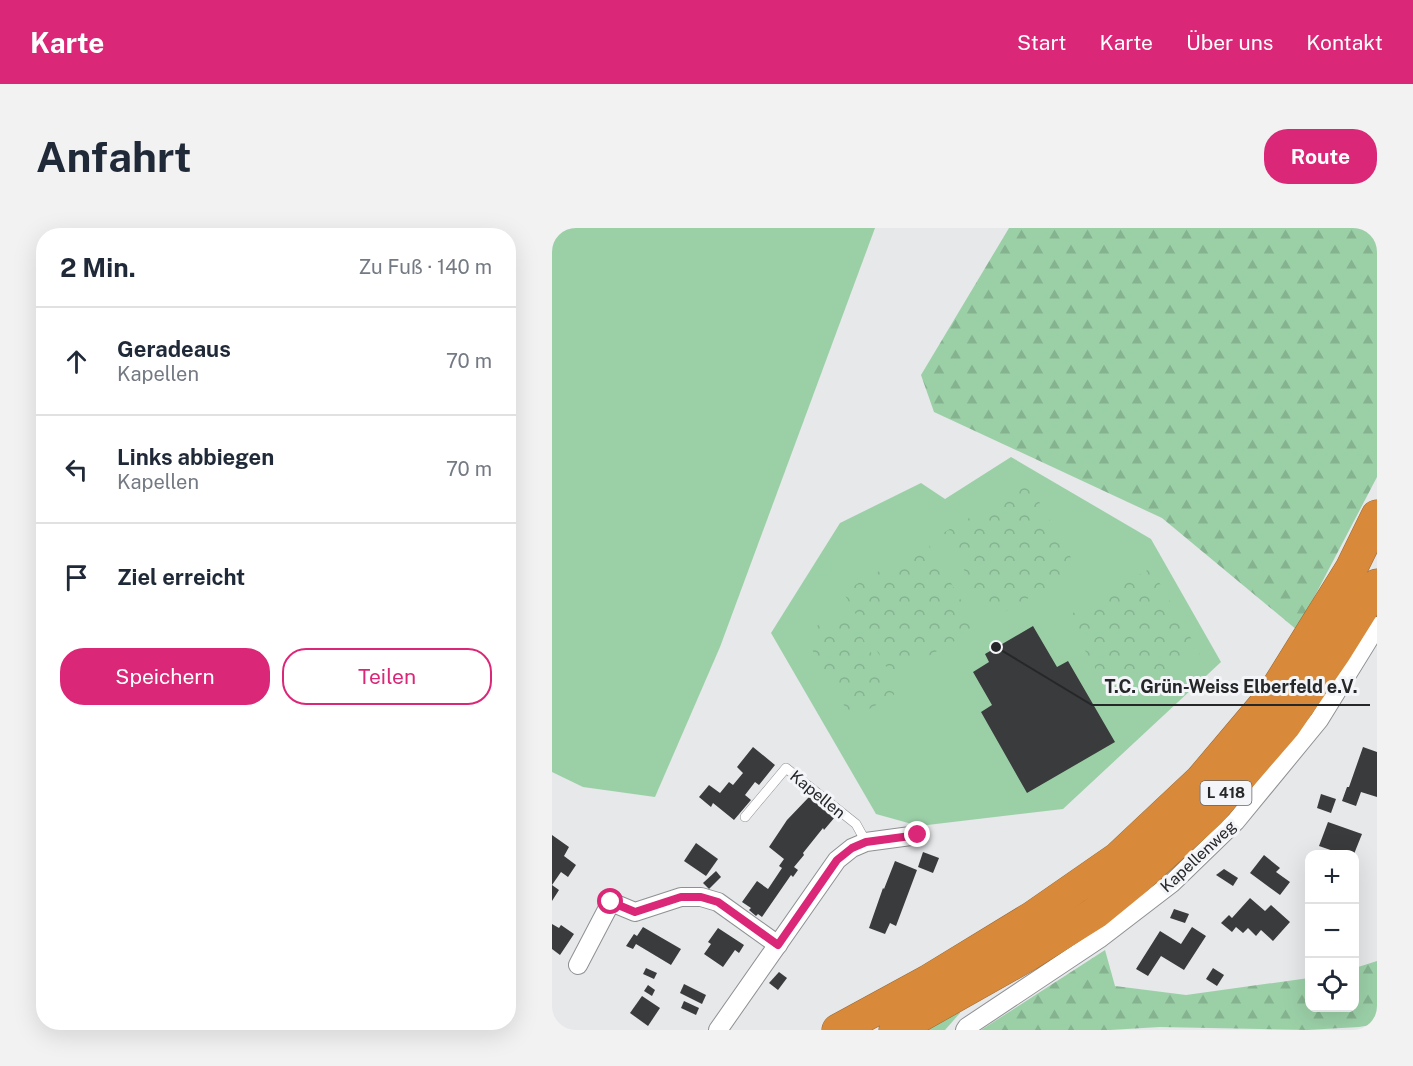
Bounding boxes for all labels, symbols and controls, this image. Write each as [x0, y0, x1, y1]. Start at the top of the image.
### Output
text: Karte [30, 26, 104, 59]
text: Start [1017, 30, 1066, 55]
text: Karte [1099, 30, 1153, 55]
text: Über uns [1186, 30, 1273, 55]
text: Kontakt [1306, 30, 1383, 55]
button: Route [1264, 129, 1377, 184]
text: Anfahrt [36, 132, 192, 181]
text: 2 Min. [60, 252, 136, 283]
text: Zu Fuß · 140 m [358, 255, 492, 279]
text: Geradeaus [117, 336, 231, 362]
icon: ahead [60, 345, 93, 378]
text: 70 m [446, 349, 492, 373]
text: Kapellen [117, 362, 199, 386]
text: Links abbiegen [117, 444, 274, 470]
icon: left [60, 453, 93, 486]
text: 70 m [446, 457, 492, 481]
text: Kapellen [117, 470, 199, 494]
icon: arrive [60, 561, 93, 594]
text: Ziel erreicht [117, 564, 245, 590]
button: Speichern [60, 648, 270, 705]
button: Teilen [282, 648, 492, 705]
callout: T.C. Grün-Weiss Elberfeld e.V. [1092, 669, 1370, 705]
text: T.C. Grün-Weiss Elberfeld e.V. [1104, 676, 1358, 697]
street label: Kapellen [786, 766, 849, 822]
road number: L 418 [1200, 781, 1252, 805]
street label: Kapellenweg [1157, 816, 1240, 896]
route end [904, 821, 930, 847]
map controls [1305, 850, 1359, 1012]
button: + [1305, 850, 1359, 904]
route start [597, 888, 623, 914]
button: − [1305, 904, 1359, 958]
button: locate [1305, 958, 1359, 1012]

